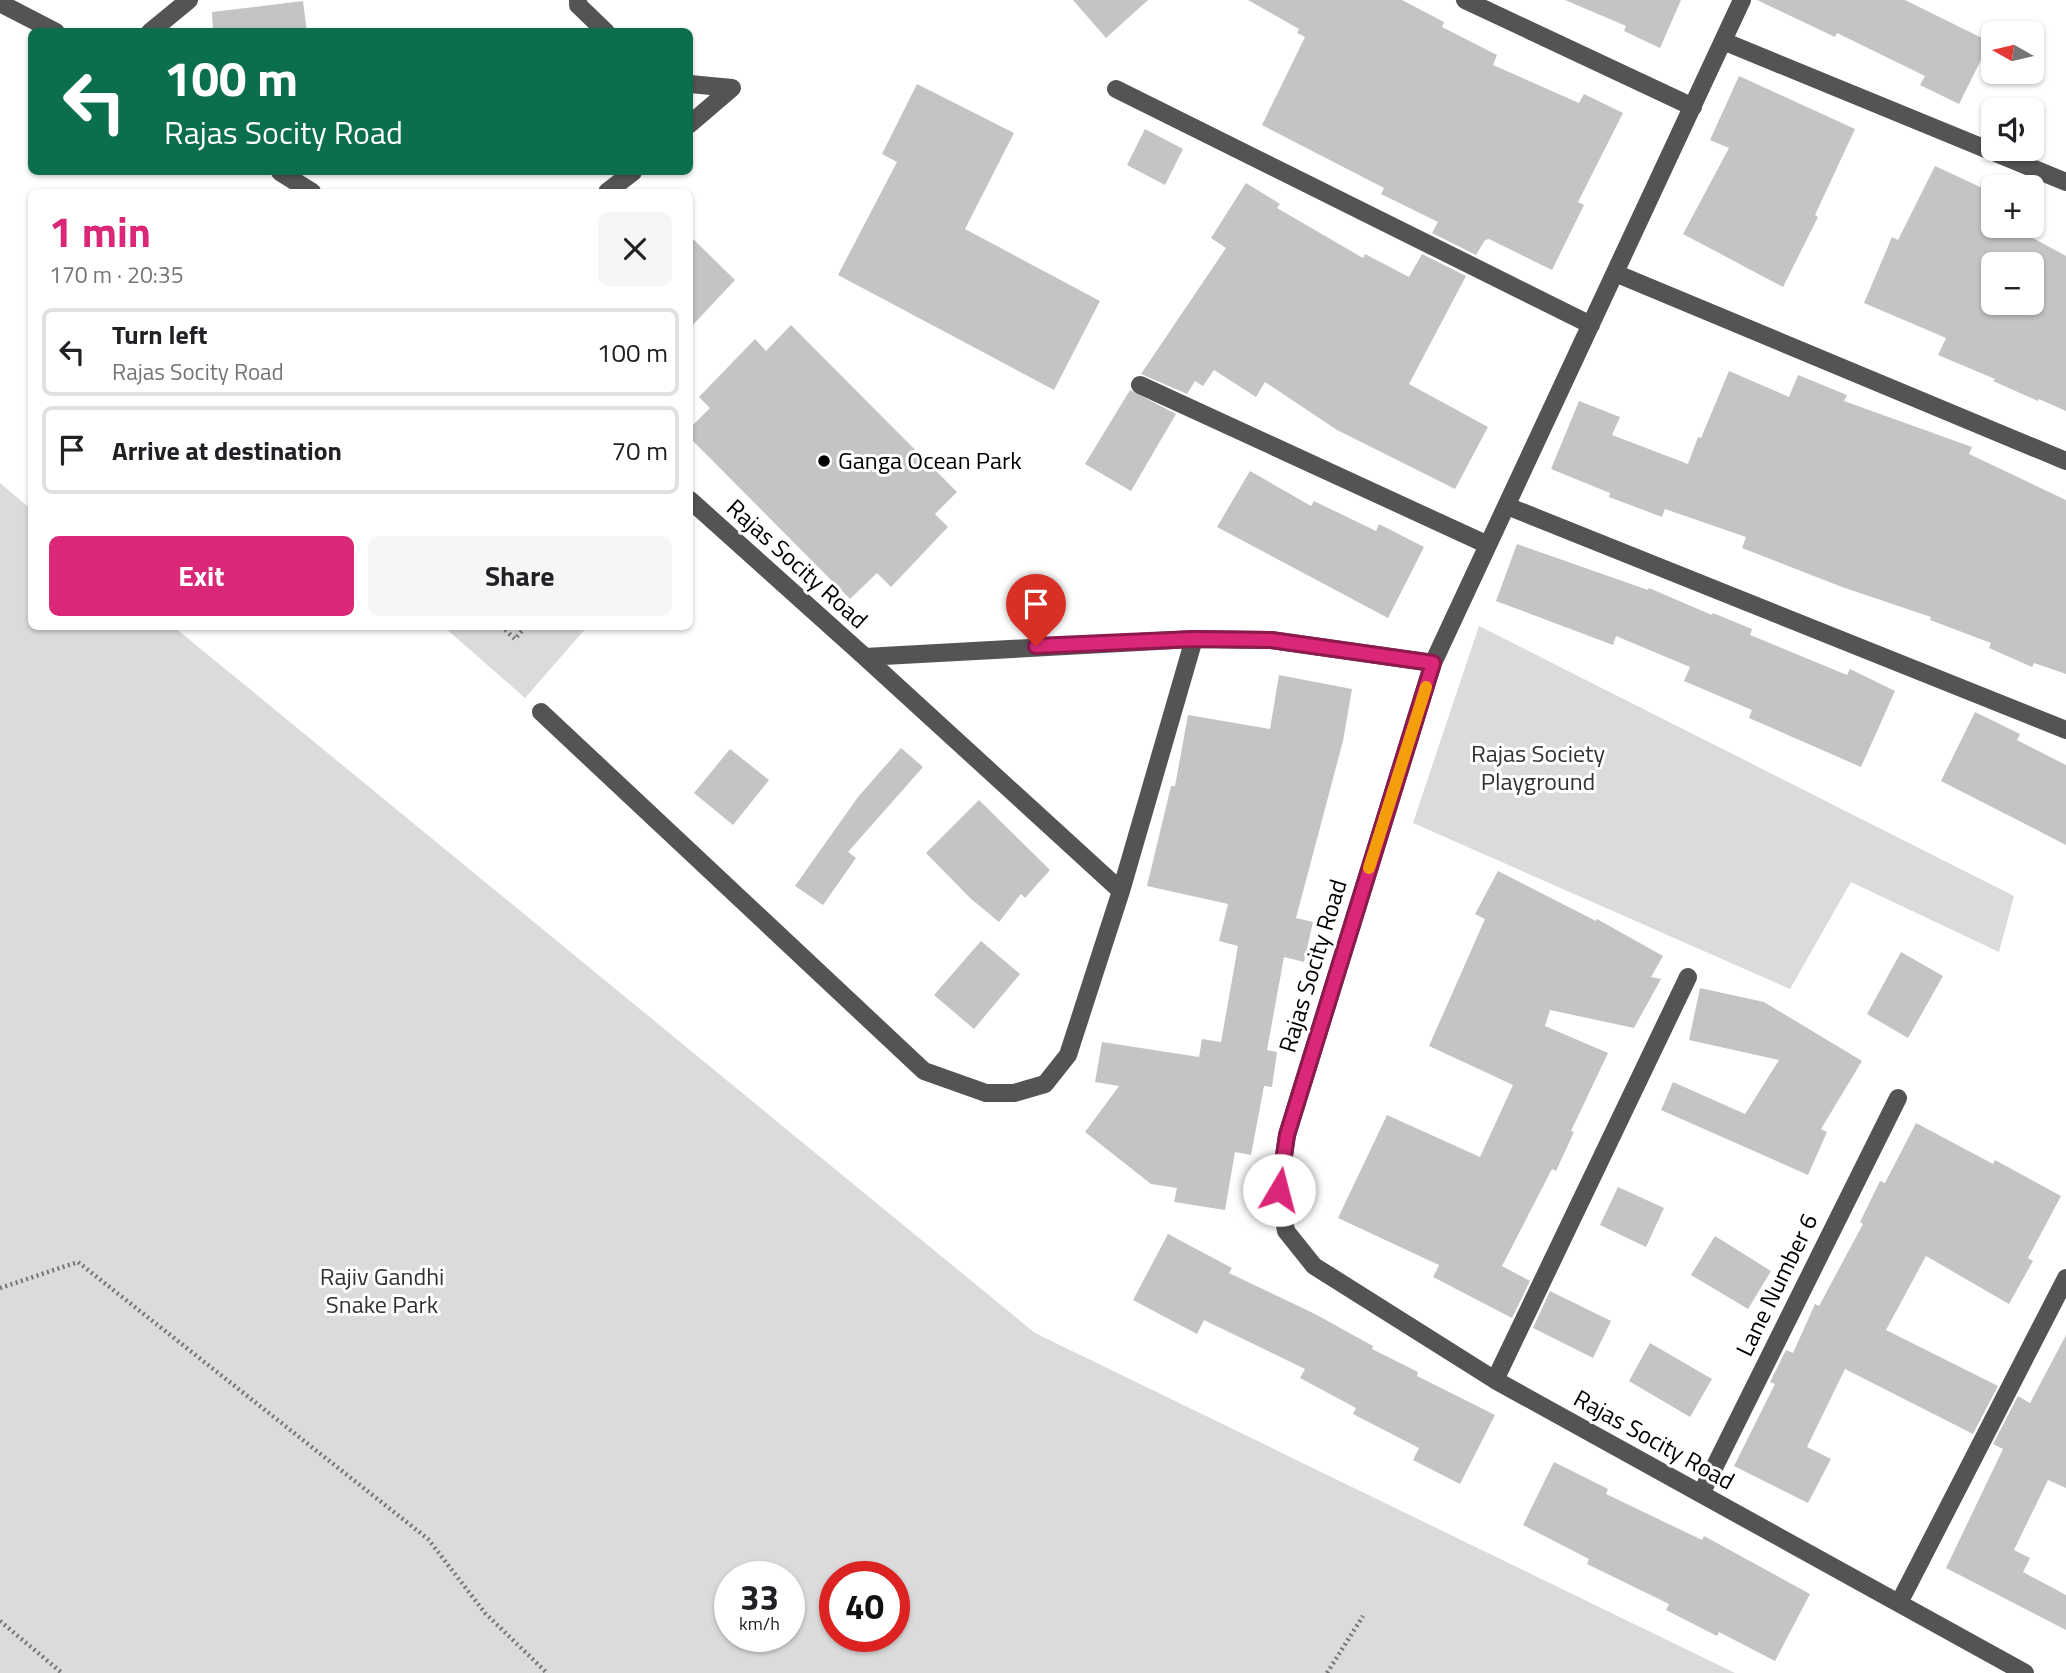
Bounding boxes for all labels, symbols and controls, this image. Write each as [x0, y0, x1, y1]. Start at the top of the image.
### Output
north arrow [1981, 21, 2044, 84]
map controls [1981, 21, 2044, 315]
text: 100 m [164, 40, 298, 115]
icon: left [49, 56, 140, 147]
button: sound [1981, 98, 2044, 161]
text: Rajas Socity Road [164, 108, 403, 156]
button: + [1981, 175, 2044, 238]
text: 1 min [49, 199, 151, 263]
button: close [598, 212, 672, 286]
button: − [1981, 252, 2044, 315]
text: 170 m · 20:35 [49, 257, 184, 292]
text: Turn left [112, 315, 207, 354]
icon: left [53, 333, 91, 371]
text: 100 m [597, 333, 668, 372]
text: Rajas Socity Road [112, 354, 284, 389]
icon: arrive [53, 431, 91, 469]
text: Arrive at destination [112, 431, 342, 470]
text: 70 m [611, 431, 668, 470]
place label: Ganga Ocean Park [838, 442, 1022, 478]
marker: Ganga Ocean Park [816, 453, 832, 469]
street label: Rajas Socity Road [719, 490, 876, 637]
button: Exit [49, 536, 354, 616]
button: Share [368, 536, 672, 616]
pin [1006, 574, 1066, 646]
icon: arrive [1017, 585, 1055, 623]
park label: Rajas Society Playground [1471, 735, 1605, 799]
street label: Rajas Socity Road [1269, 875, 1355, 1057]
position arrow [1242, 1153, 1316, 1227]
street label: Lane Number 6 [1726, 1207, 1826, 1362]
park label: Rajiv Gandhi Snake Park [320, 1258, 444, 1322]
street label: Rajas Socity Road [1567, 1380, 1742, 1498]
speed limit sign: 40 [819, 1561, 910, 1652]
text: 33 [740, 1570, 779, 1624]
text: km/h [739, 1610, 780, 1637]

